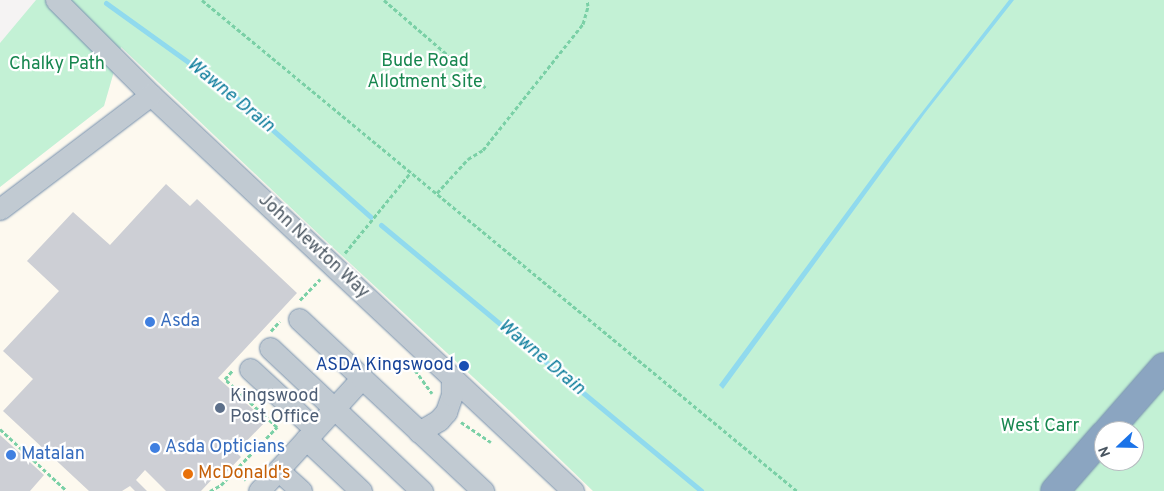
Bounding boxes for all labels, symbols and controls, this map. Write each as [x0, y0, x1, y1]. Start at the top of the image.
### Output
park label: Bude Road Allotment Site [367, 52, 483, 94]
park label: Chalky Path [9, 54, 105, 76]
water label: Wawne Drain [181, 54, 279, 138]
street label: John Newton Way [253, 190, 373, 304]
place label: Asda [160, 311, 200, 333]
water label: Wawne Drain [493, 315, 589, 401]
marker: Asda [144, 316, 156, 328]
place label: ASDA Kingswood [315, 355, 454, 377]
marker: ASDA Kingswood [458, 360, 470, 372]
place label: Kingswood Post Office [230, 387, 319, 429]
marker: Kingswood Post Office [214, 402, 226, 414]
park label: West Carr [1001, 416, 1079, 438]
north arrow [1094, 421, 1144, 471]
place label: Asda Opticians [165, 437, 285, 459]
marker: Asda Opticians [149, 442, 161, 454]
text: N [1096, 443, 1115, 459]
place label: Matalan [21, 444, 85, 466]
marker: Matalan [5, 449, 17, 461]
place label: McDonald's [198, 463, 290, 485]
marker: McDonald's [182, 468, 194, 480]

